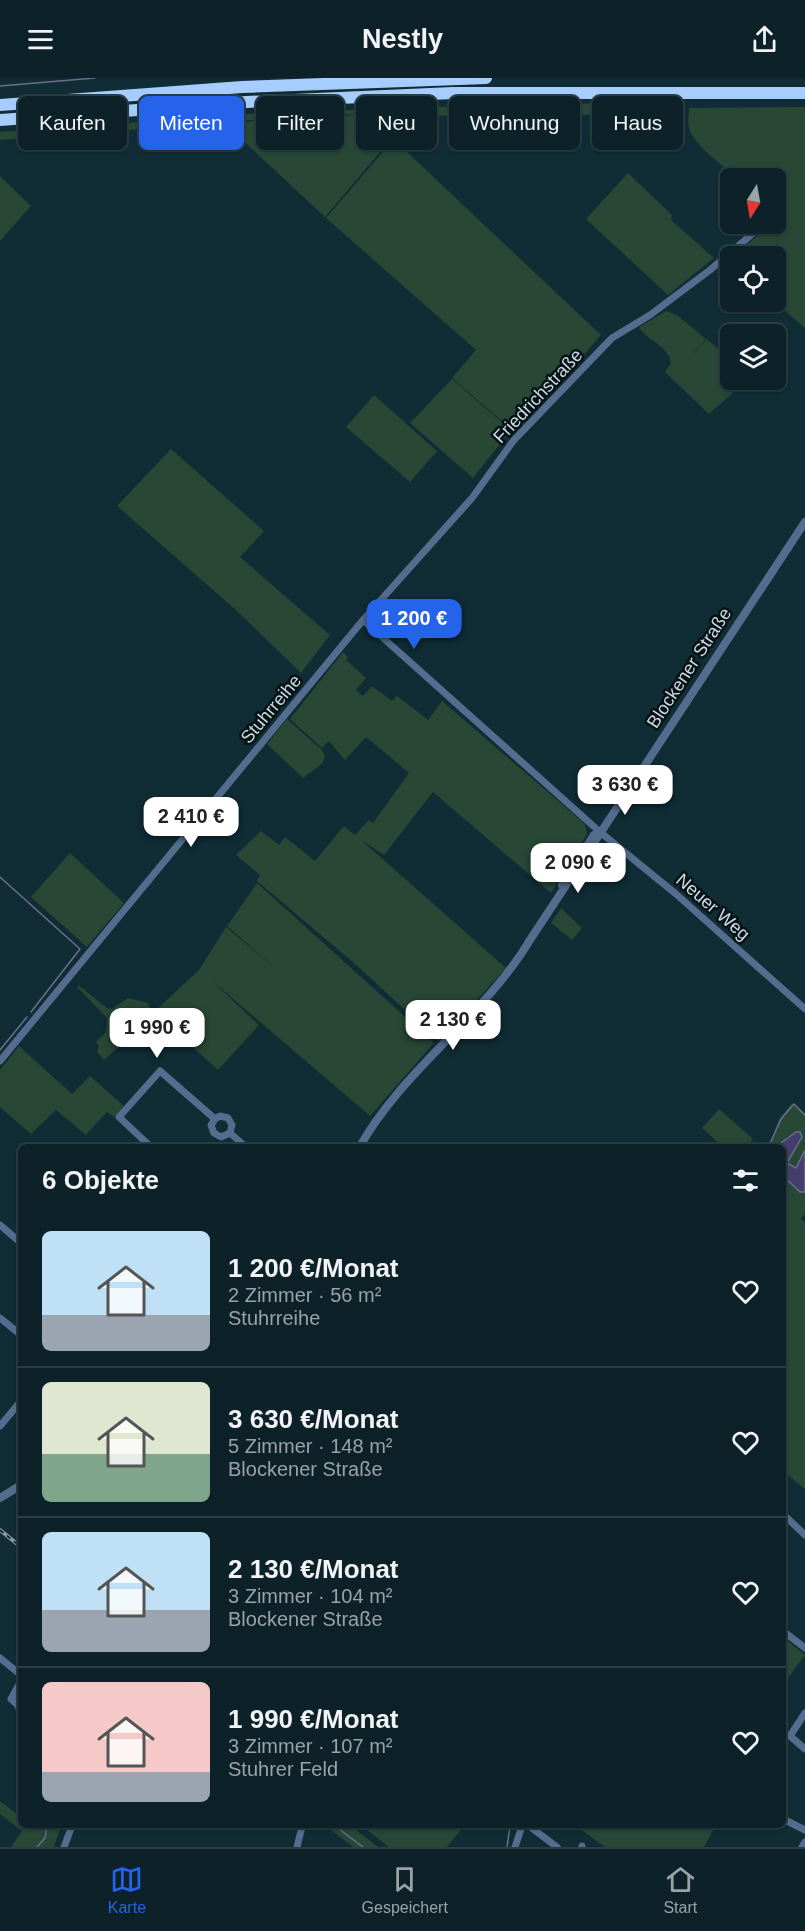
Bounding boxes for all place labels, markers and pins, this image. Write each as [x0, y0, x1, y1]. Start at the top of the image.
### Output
pin: 1 200 € [359, 599, 469, 650]
pin: 3 630 € [570, 765, 680, 816]
pin: 2 410 € [136, 797, 246, 848]
pin: 2 090 € [523, 843, 633, 894]
pin: 2 130 € [398, 1000, 508, 1051]
pin: 1 990 € [102, 1008, 212, 1059]

